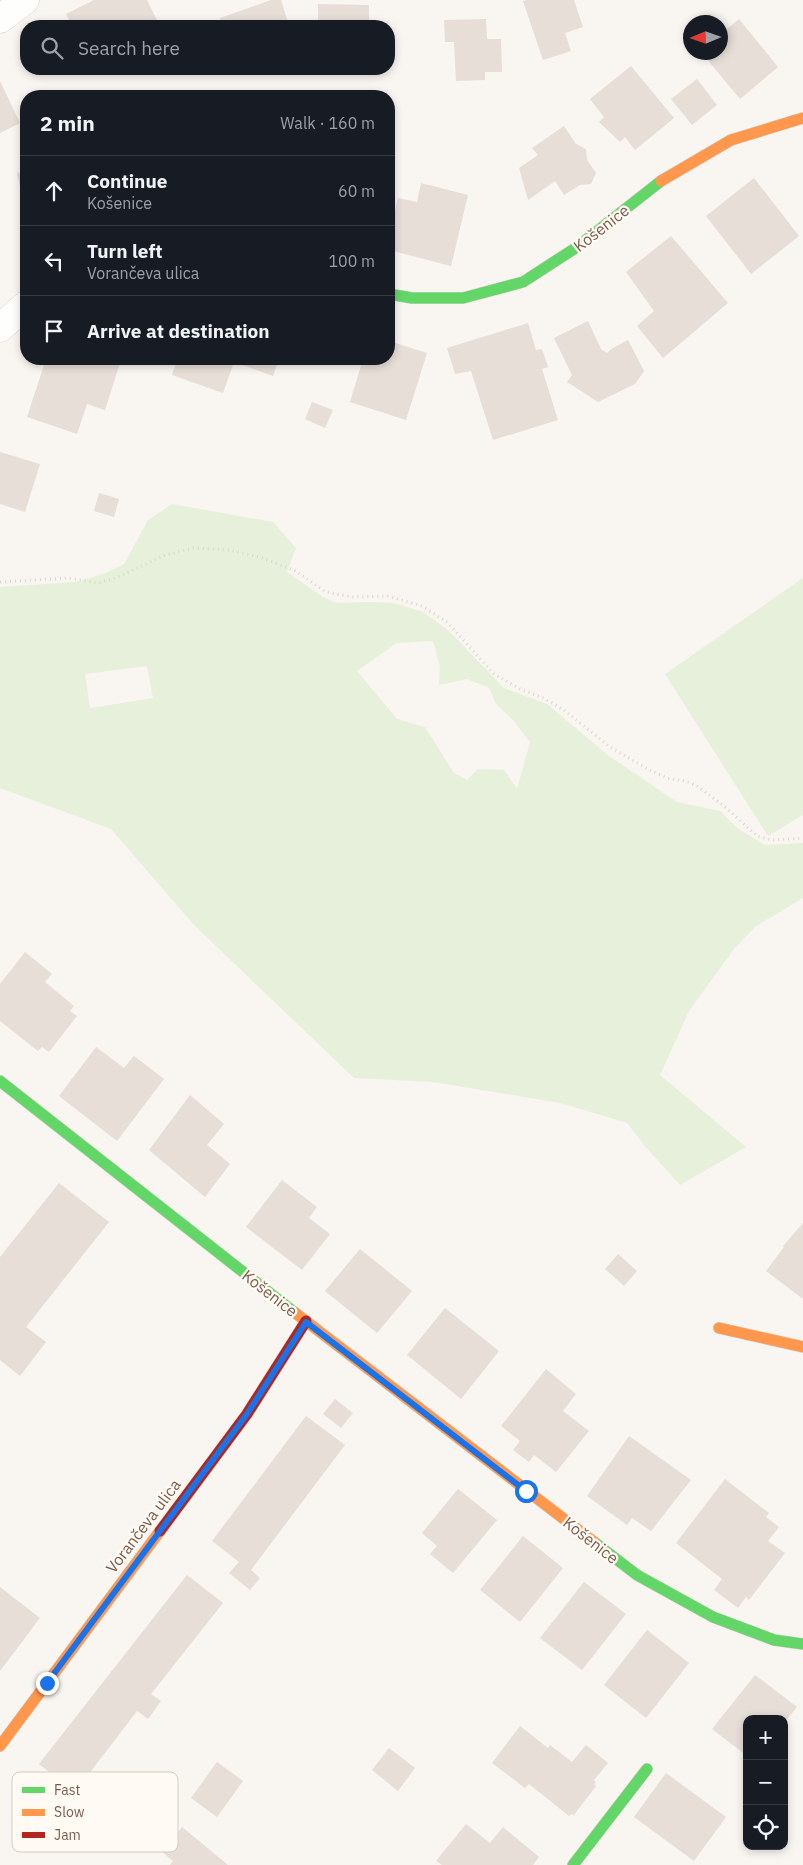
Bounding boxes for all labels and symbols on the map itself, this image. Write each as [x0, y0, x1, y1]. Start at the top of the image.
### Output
north arrow [683, 15, 728, 60]
street label: Košenice [569, 200, 633, 256]
street label: Košenice [238, 1265, 302, 1321]
street label: Vorančeva ulica [101, 1475, 185, 1577]
route start [515, 1480, 538, 1503]
street label: Košenice [559, 1512, 623, 1568]
route end [36, 1672, 59, 1695]
legend [12, 1772, 178, 1852]
text: Fast [54, 1781, 80, 1799]
text: Slow [54, 1803, 85, 1821]
text: Jam [54, 1826, 81, 1844]

